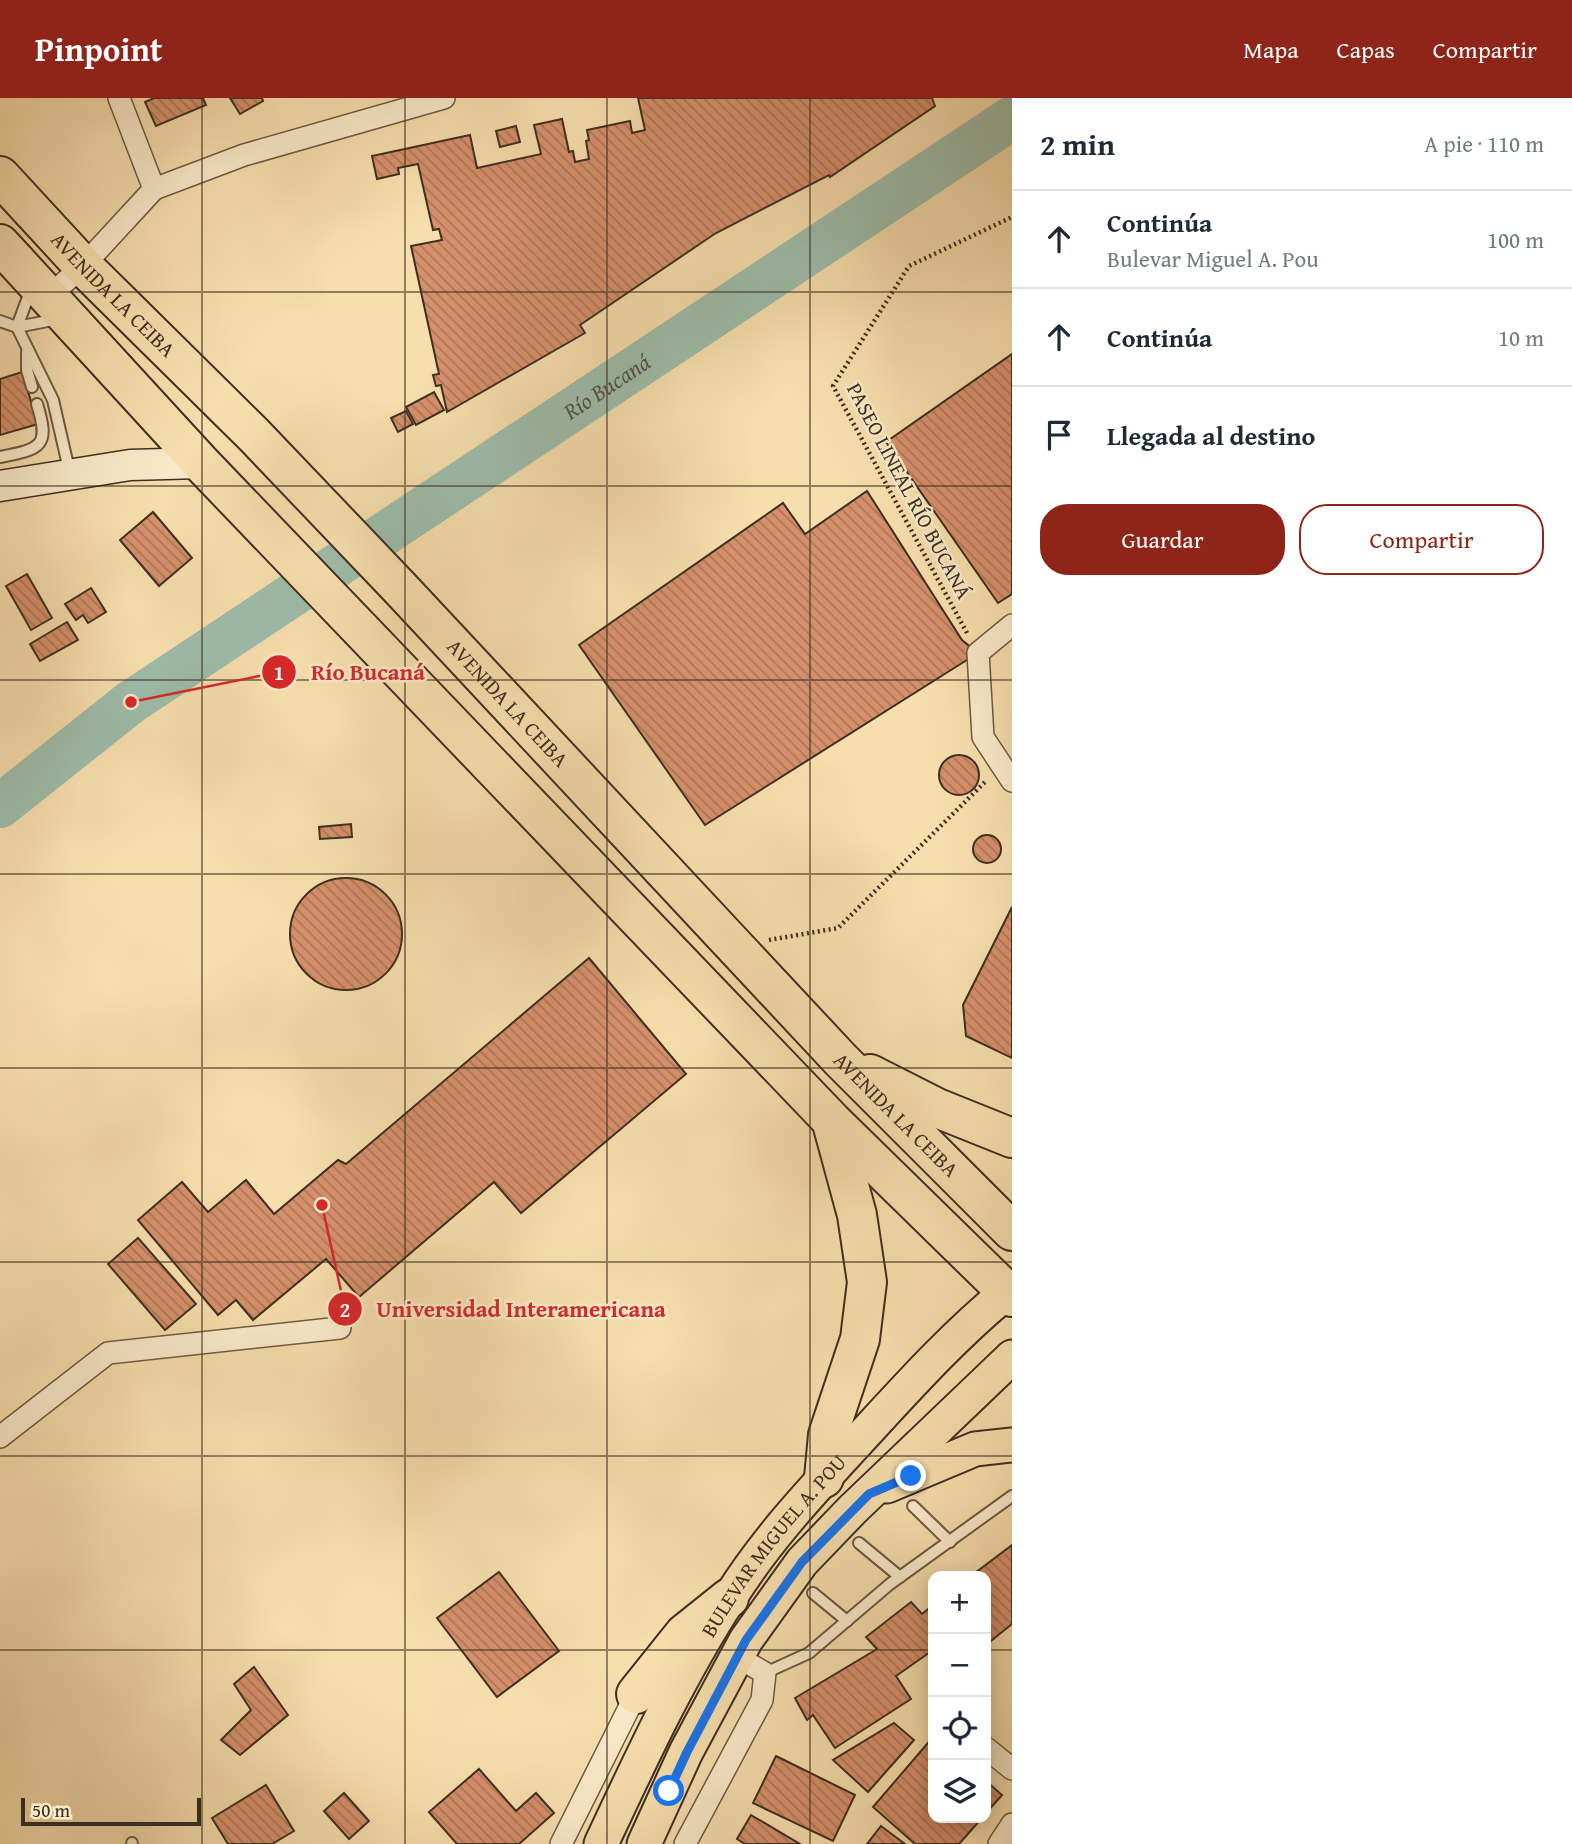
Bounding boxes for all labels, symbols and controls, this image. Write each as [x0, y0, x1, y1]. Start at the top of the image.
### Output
text: Pinpoint [35, 25, 162, 73]
text: Mapa [1243, 32, 1299, 67]
text: Capas [1337, 32, 1395, 67]
text: Compartir [1433, 32, 1537, 67]
text: 2 min [1040, 122, 1115, 166]
text: A pie · 110 m [1424, 127, 1544, 160]
text: Continúa [1107, 203, 1212, 242]
icon: ahead [1040, 220, 1078, 258]
text: 100 m [1487, 223, 1544, 256]
street label: AVENIDA LA CEIBA [44, 225, 183, 364]
text: Bulevar Miguel A. Pou [1107, 242, 1319, 275]
icon: ahead [1040, 318, 1078, 356]
text: Continúa [1107, 318, 1212, 357]
text: 10 m [1498, 321, 1544, 354]
water label: Río Bucaná [556, 345, 657, 428]
street label: PASEO LINEAL RÍO BUCANÁ [839, 377, 980, 605]
icon: arrive [1040, 416, 1078, 454]
text: Llegada al destino [1107, 416, 1315, 455]
button: Guardar [1040, 504, 1285, 575]
button: Compartir [1299, 504, 1544, 575]
street label: AVENIDA LA CEIBA [440, 632, 576, 774]
callout: Río Bucaná [262, 650, 439, 694]
text: Río Bucaná [311, 655, 425, 688]
text: 1 [274, 657, 284, 688]
street label: AVENIDA LA CEIBA [827, 1045, 966, 1184]
callout: Universidad Interamericana [328, 1287, 680, 1331]
text: Universidad Interamericana [376, 1292, 666, 1325]
text: 2 [340, 1294, 350, 1325]
street label: BULEVAR MIGUEL A. POU [693, 1447, 853, 1643]
route end [895, 1460, 926, 1491]
map controls [928, 1571, 991, 1823]
button: + [928, 1571, 991, 1634]
button: − [928, 1634, 991, 1697]
button: locate [928, 1697, 991, 1760]
button: layers [928, 1760, 991, 1823]
route start [653, 1775, 684, 1806]
scale bar [21, 1795, 201, 1827]
text: 50 m [32, 1796, 70, 1824]

